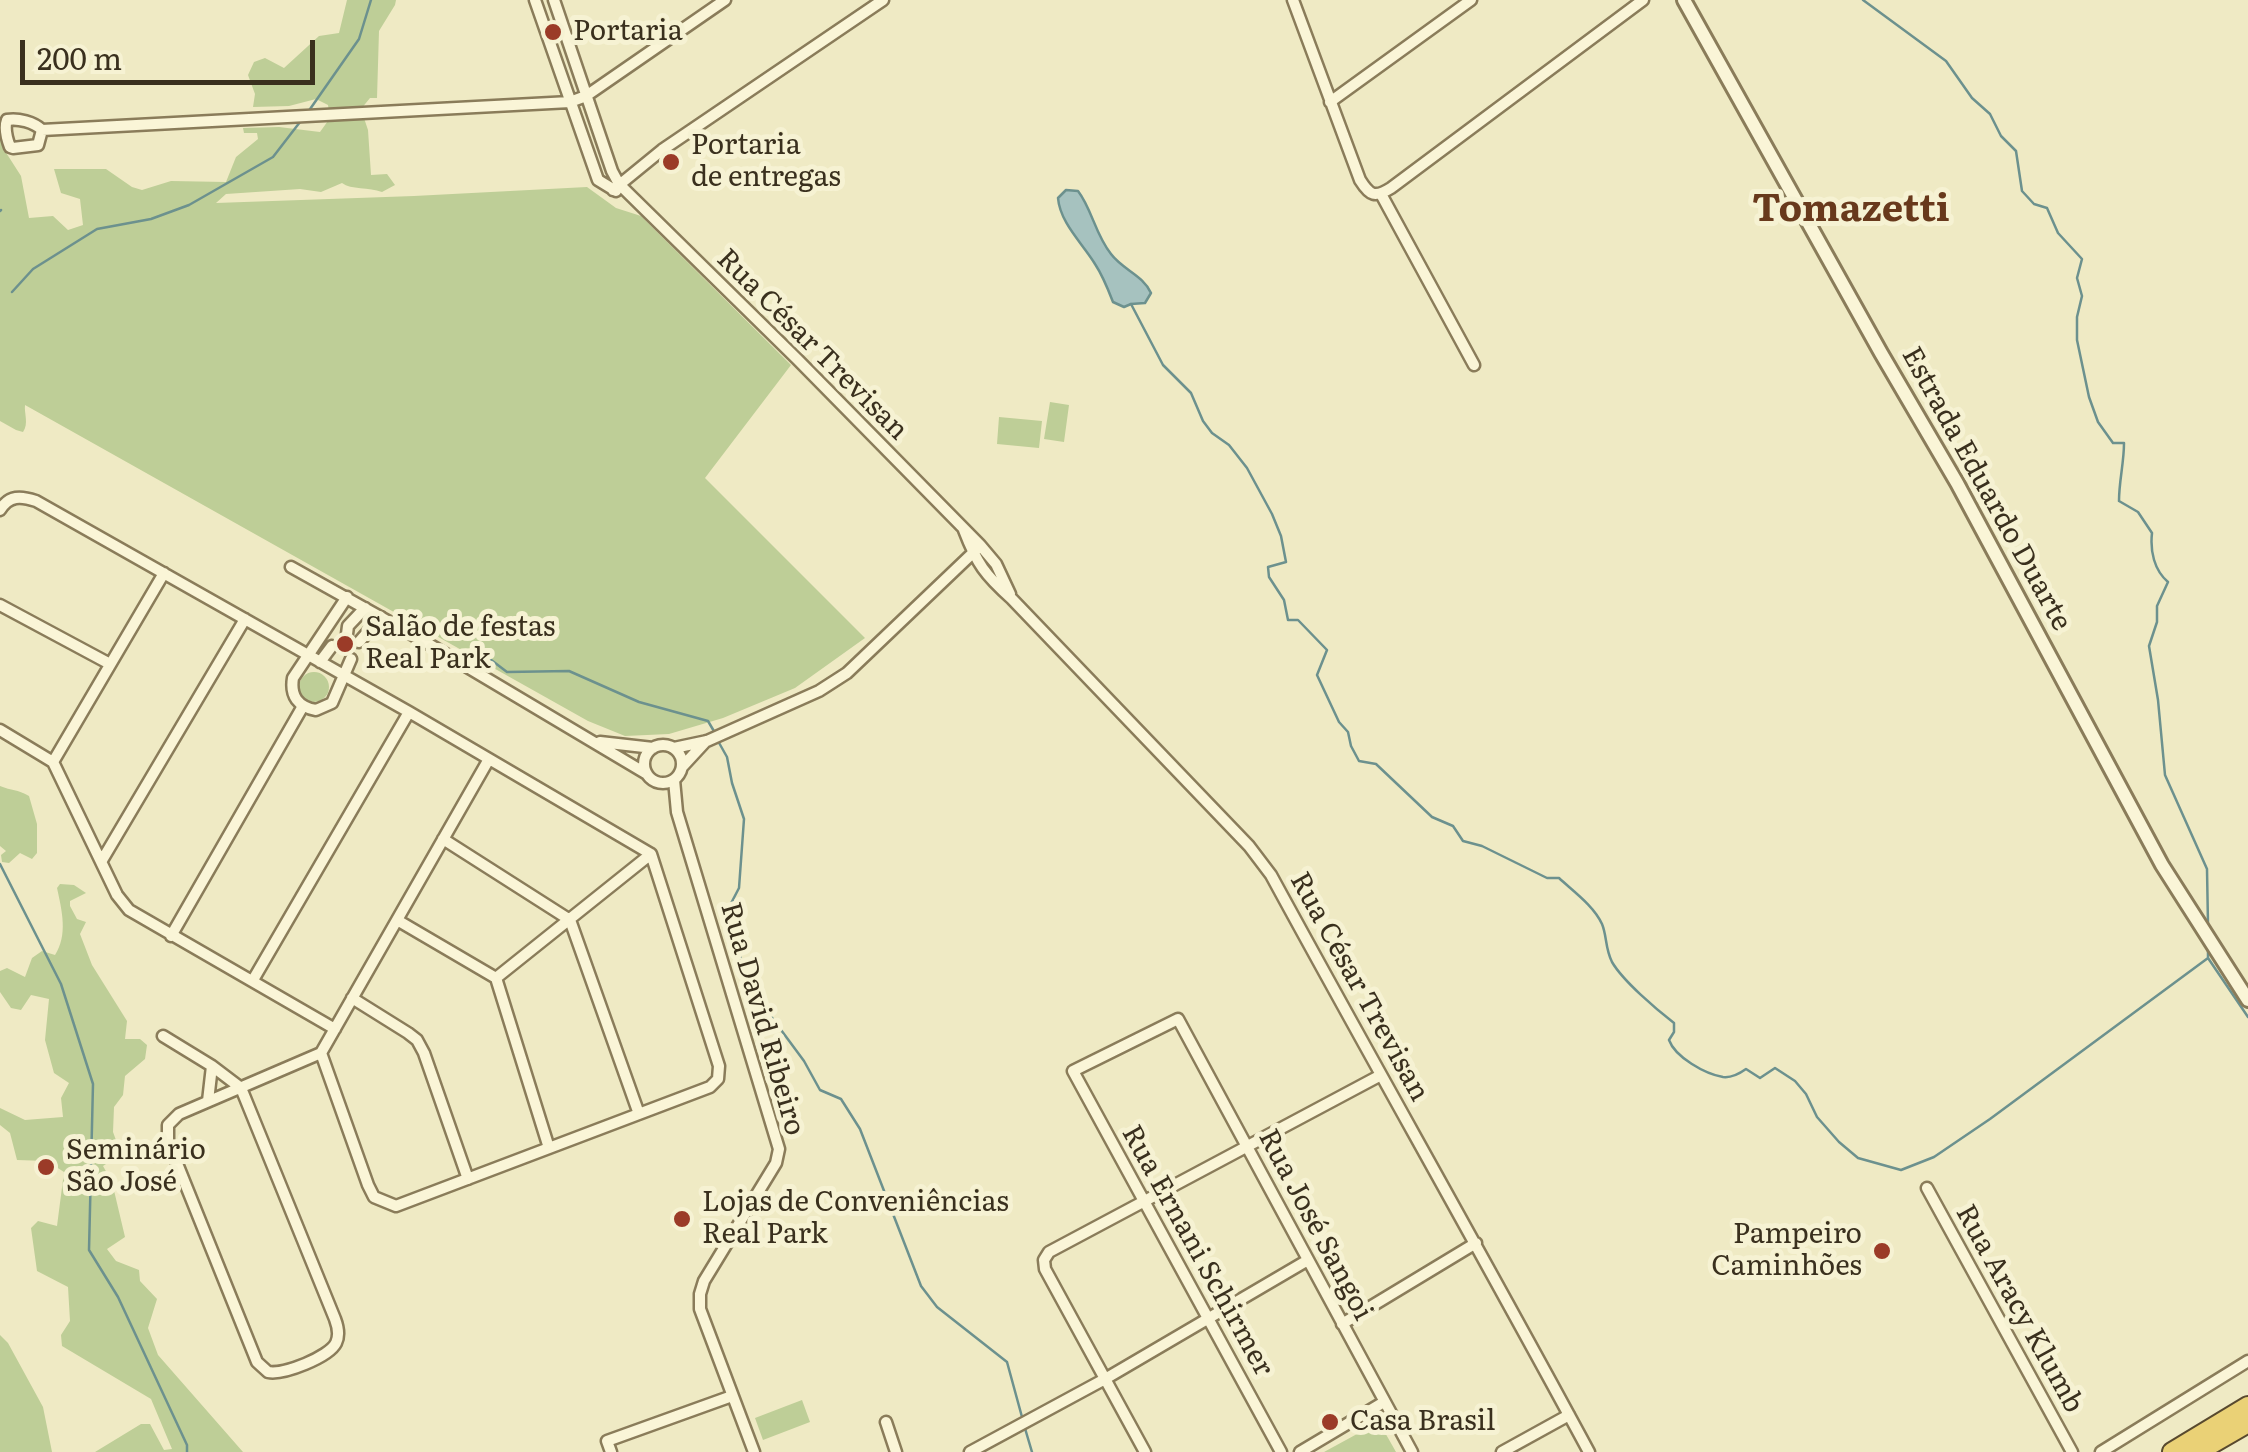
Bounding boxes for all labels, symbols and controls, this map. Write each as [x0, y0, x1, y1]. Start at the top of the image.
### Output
place label: Portaria [573, 15, 683, 49]
scale bar [25, 20, 320, 82]
marker: Portaria [542, 21, 564, 43]
text: 200 m [37, 35, 122, 79]
place label: Portaria de entregas [691, 129, 841, 195]
marker: Portaria de entregas [660, 151, 682, 173]
district label: Tomazetti [1752, 187, 1950, 233]
street label: Rua César Trevisan [709, 242, 915, 448]
street label: Estrada Eduardo Duarte [1894, 341, 2078, 637]
place label: Salão de festas Real Park [365, 611, 555, 677]
marker: Salão de festas Real Park [334, 633, 356, 655]
street label: Rua César Trevisan [1282, 867, 1436, 1107]
street label: Rua David Ribeiro [713, 899, 811, 1139]
street label: Rua Ernani Schirmer [1114, 1120, 1280, 1382]
street label: Rua José Sangoi [1251, 1124, 1379, 1326]
place label: Seminário São José [66, 1134, 206, 1200]
marker: Seminário São José [35, 1156, 57, 1178]
place label: Lojas de Conveniências Real Park [702, 1186, 1009, 1252]
street label: Rua Aracy Klumb [1948, 1199, 2090, 1419]
marker: Lojas de Conveniências Real Park [671, 1208, 693, 1230]
place label: Pampeiro Caminhões [1711, 1218, 1862, 1284]
marker: Pampeiro Caminhões [1871, 1240, 1893, 1262]
place label: Casa Brasil [1350, 1405, 1495, 1439]
marker: Casa Brasil [1319, 1411, 1341, 1433]

